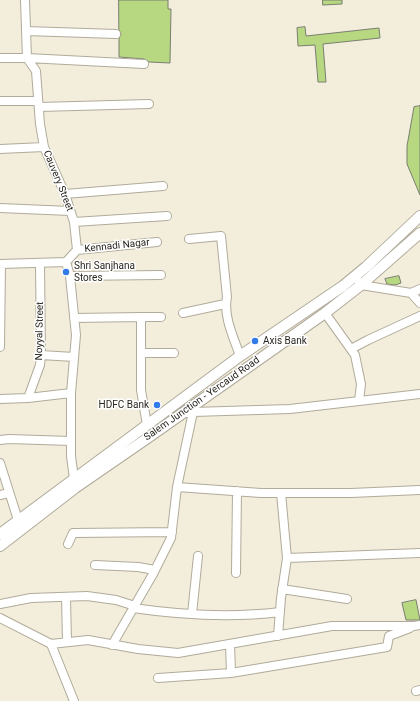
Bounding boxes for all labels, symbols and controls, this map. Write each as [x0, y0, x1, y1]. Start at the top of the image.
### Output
street label: Cauvery Street [40, 149, 76, 213]
street label: Kennadi Nagar [84, 237, 150, 255]
place label: Shri Sanjhana Stores [74, 260, 135, 284]
marker: Shri Sanjhana Stores [61, 267, 71, 277]
street label: Noyyal Street [33, 301, 47, 361]
place label: Axis Bank [263, 335, 307, 347]
marker: Axis Bank [250, 336, 260, 346]
street label: Salem Junction - Yercaud Road [142, 354, 262, 444]
place label: HDFC Bank [99, 399, 149, 411]
marker: HDFC Bank [152, 400, 162, 410]

